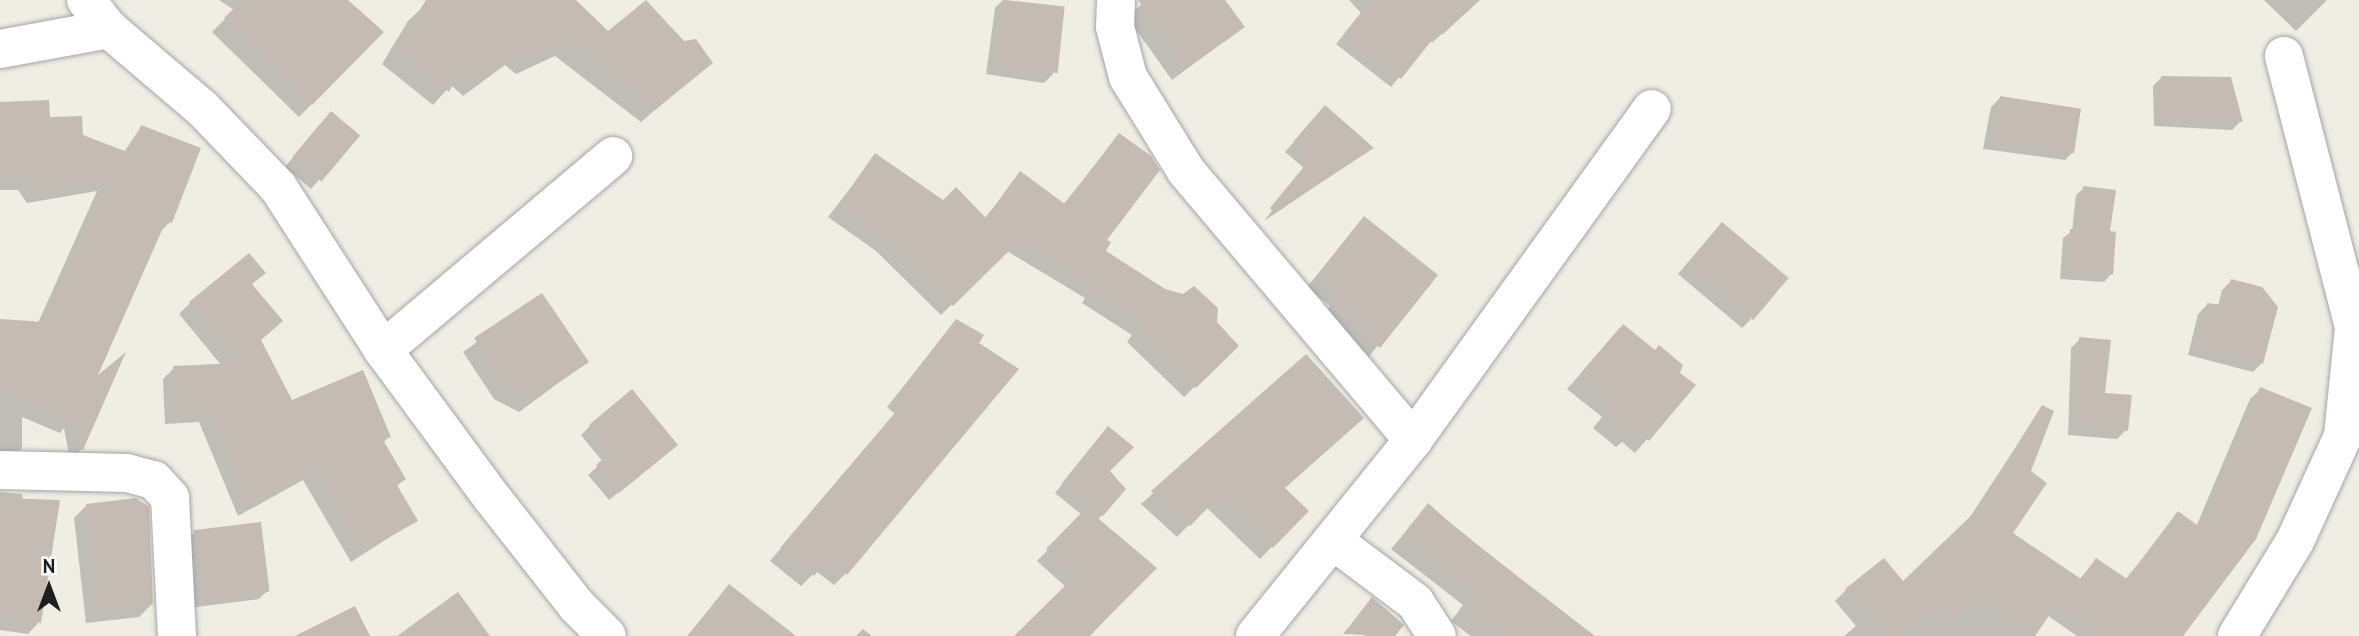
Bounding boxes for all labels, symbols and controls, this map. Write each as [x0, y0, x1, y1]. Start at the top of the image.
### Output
north arrow [14, 552, 84, 622]
text: N [43, 554, 55, 578]

